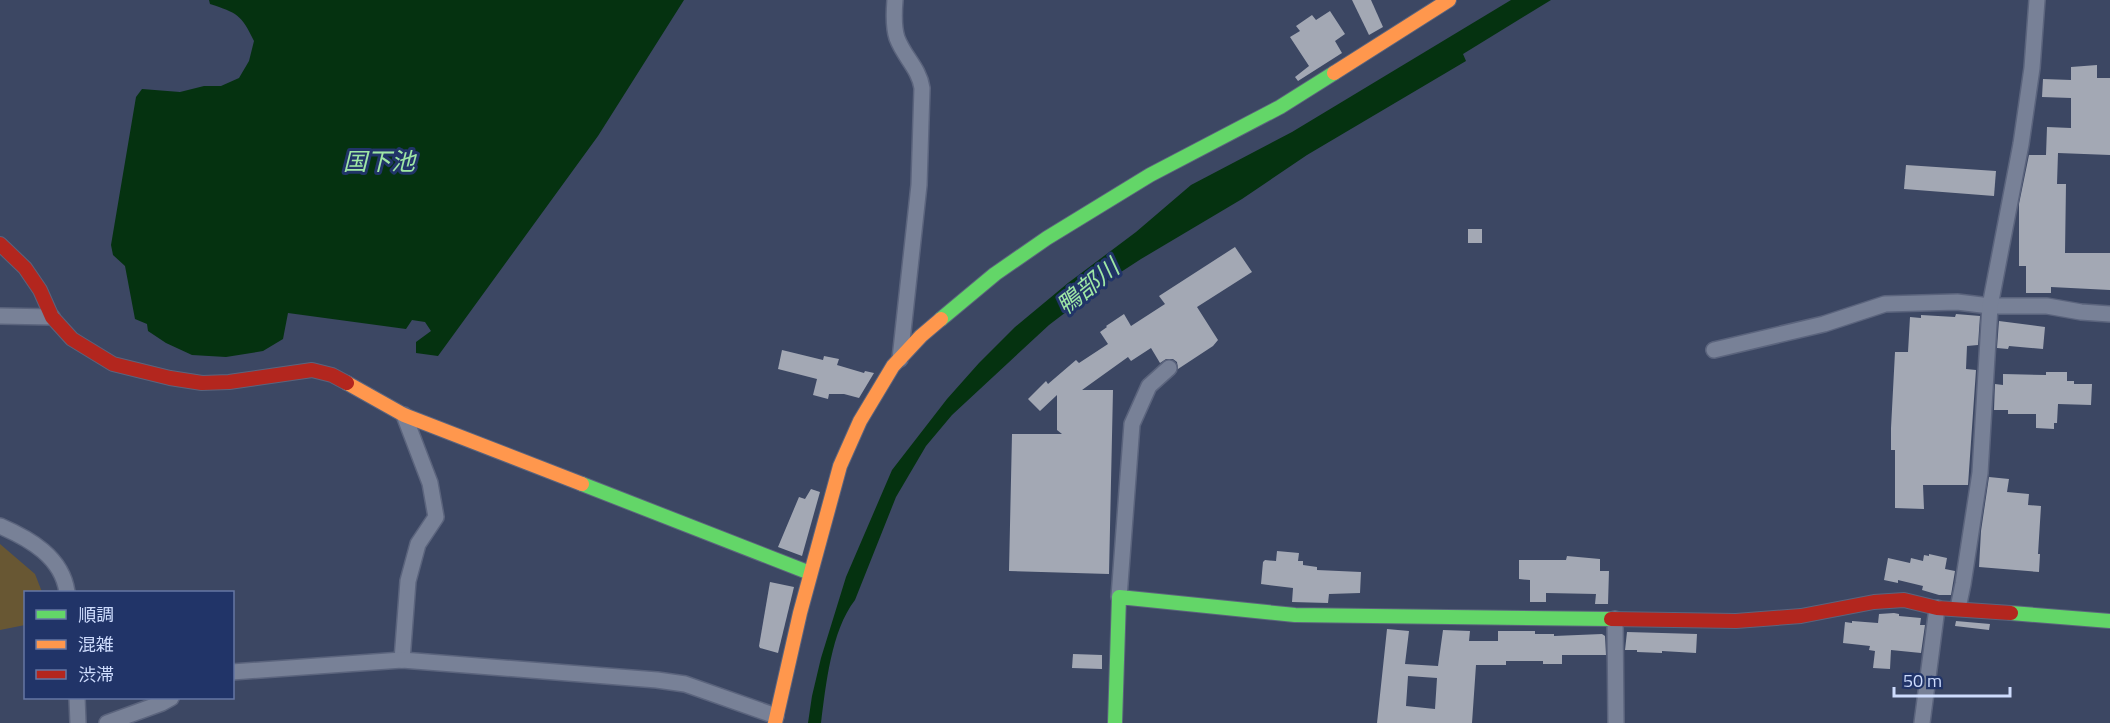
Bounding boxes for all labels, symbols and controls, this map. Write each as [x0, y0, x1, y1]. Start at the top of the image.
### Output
water label: 国下池 [343, 143, 417, 179]
water label: 鴨部川 [1048, 248, 1129, 323]
legend [24, 591, 234, 699]
text: 順調 [78, 601, 114, 628]
text: 混雑 [78, 631, 114, 658]
scale bar [1894, 660, 2010, 698]
text: 渋滞 [78, 661, 114, 688]
text: 50 m [1903, 667, 1942, 694]

